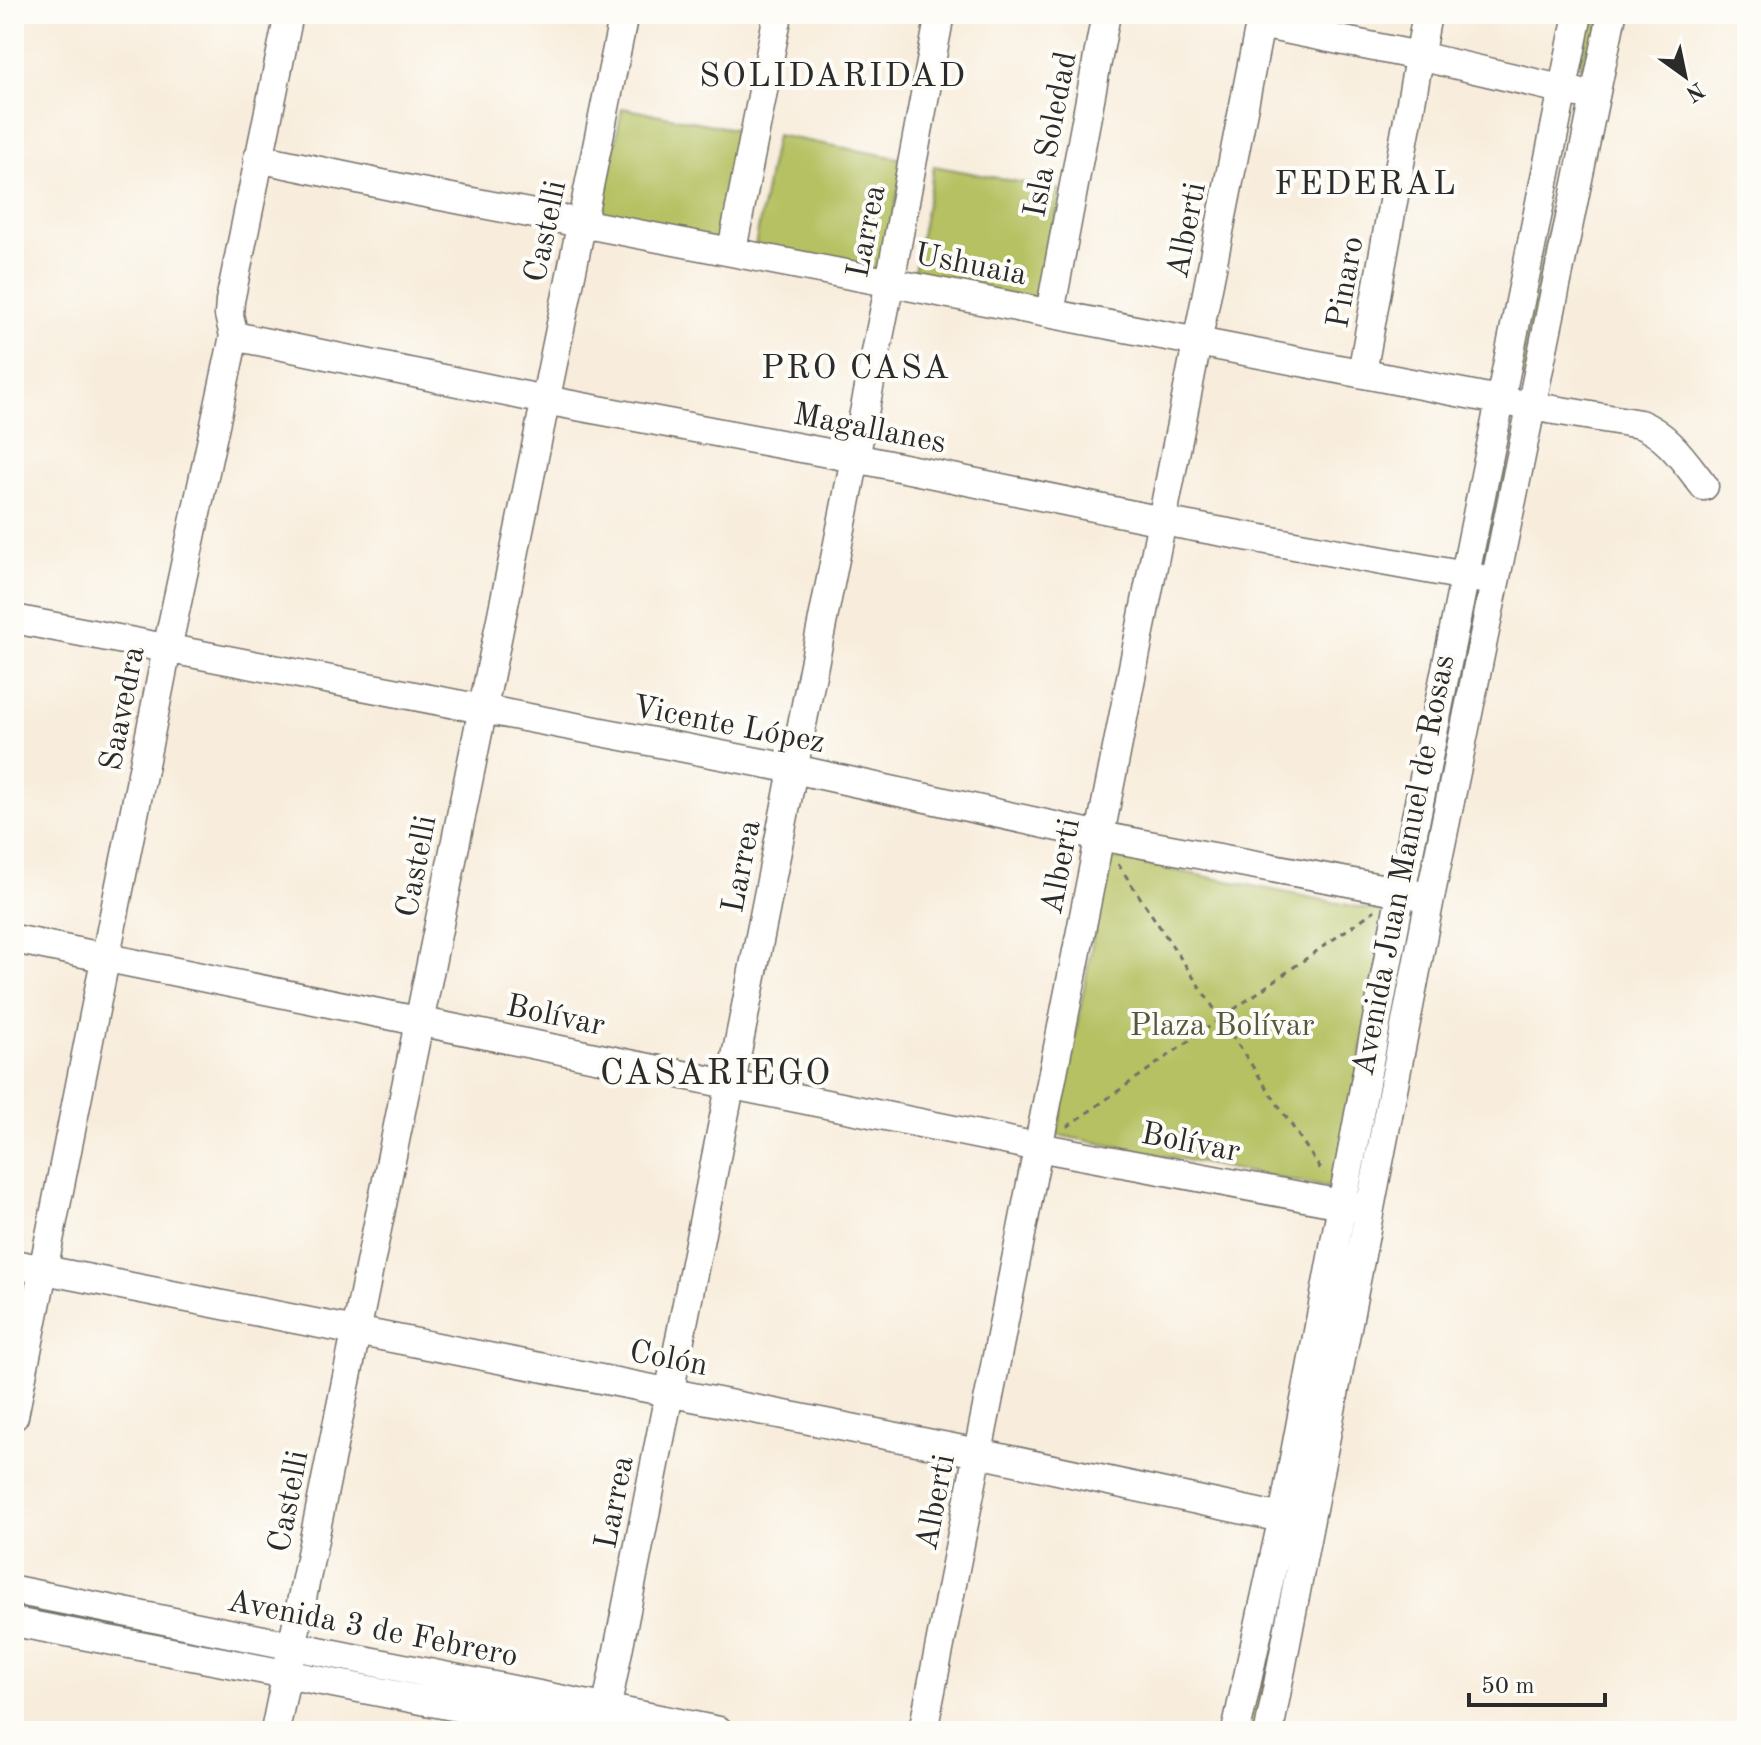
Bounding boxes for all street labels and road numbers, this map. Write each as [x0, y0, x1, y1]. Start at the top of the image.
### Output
street label: Isla Soledad [1020, 49, 1084, 220]
street label: Castelli [521, 178, 573, 285]
street label: Alberti [1163, 180, 1213, 281]
street label: Larrea [843, 182, 893, 281]
street label: Pinaro [1323, 234, 1371, 331]
street label: Ushuaia [912, 239, 1029, 293]
street label: Magallanes [790, 399, 948, 460]
street label: Saavedra [96, 643, 152, 774]
street label: Avenida Juan Manuel de Rosas [1348, 652, 1462, 1079]
street label: Vicente López [629, 692, 827, 760]
street label: Castelli [392, 813, 443, 920]
street label: Alberti [1037, 816, 1087, 917]
street label: Larrea [718, 817, 768, 916]
street label: Bolívar [503, 991, 608, 1043]
street label: Bolívar [1138, 1119, 1243, 1169]
street label: Colón [627, 1337, 710, 1383]
street label: Castelli [264, 1448, 315, 1555]
street label: Alberti [912, 1452, 962, 1553]
street label: Larrea [591, 1453, 641, 1552]
street label: Avenida 3 de Febrero [225, 1586, 520, 1674]

